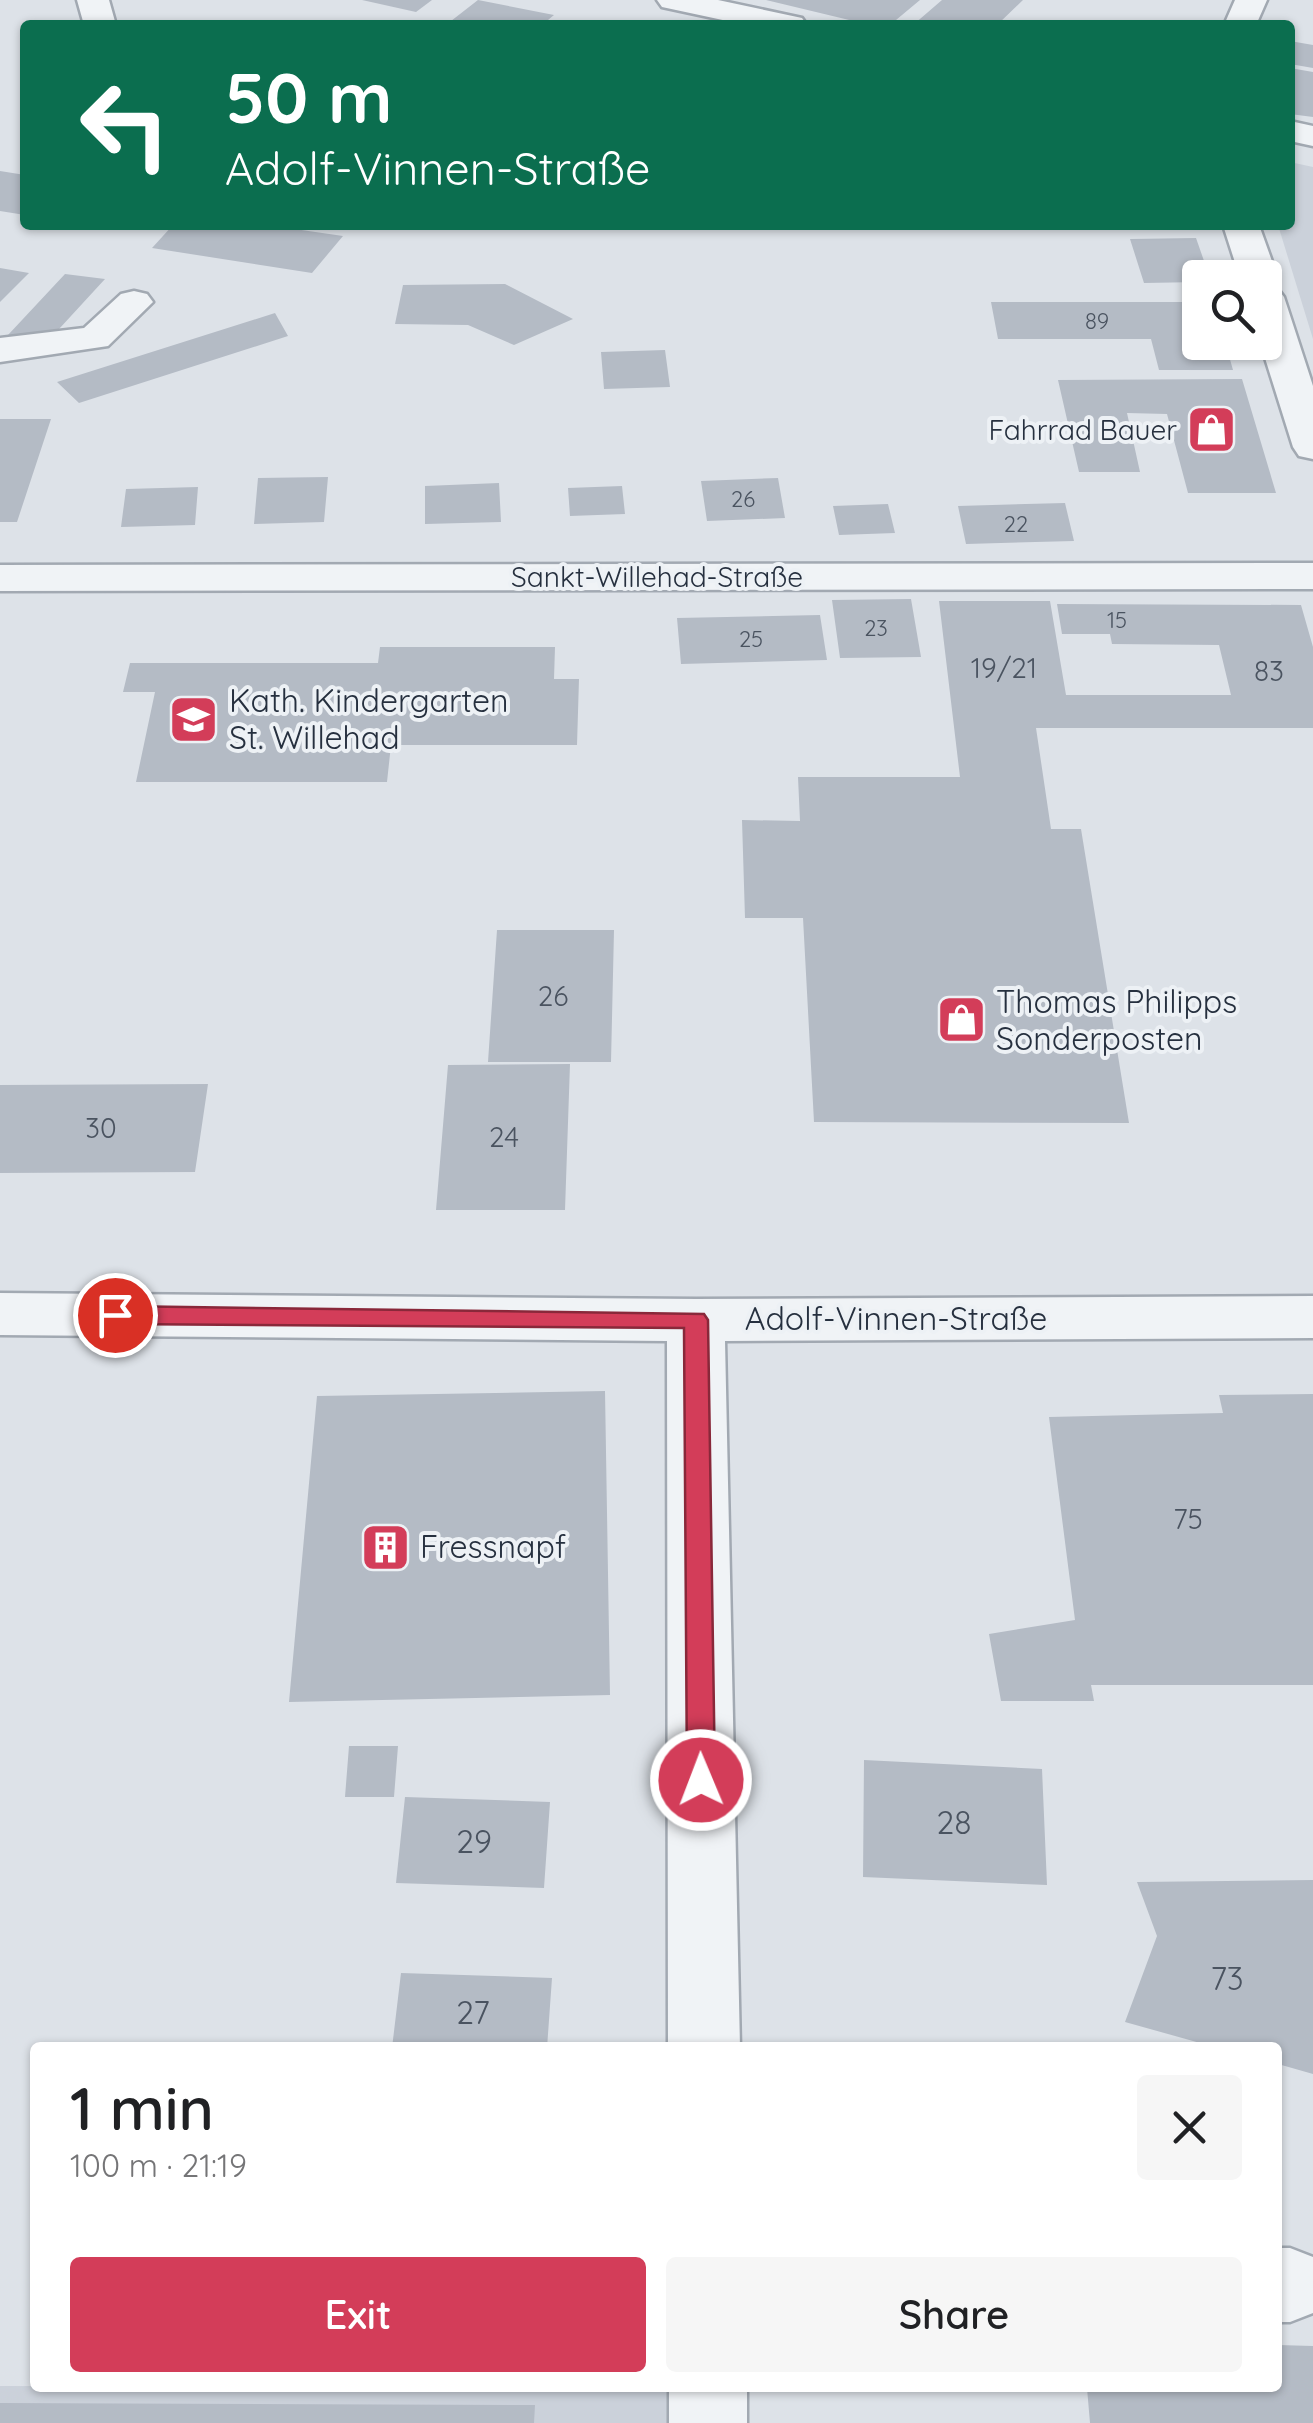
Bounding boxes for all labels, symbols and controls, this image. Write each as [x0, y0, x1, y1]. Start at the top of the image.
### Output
text: 50 m [225, 53, 392, 141]
icon: left [60, 60, 190, 190]
text: Adolf-Vinnen-Straße [225, 140, 651, 196]
map controls [1182, 260, 1282, 360]
button: search [1182, 260, 1282, 360]
house number: 89 [1085, 307, 1109, 335]
shop icon: Fahrrad Bauer [1186, 404, 1238, 456]
place label: Fahrrad Bauer [989, 412, 1177, 447]
house number: 26 [731, 485, 755, 513]
house number: 22 [1004, 510, 1028, 538]
street label: Sankt-Willehad-Straße [511, 559, 803, 594]
house number: 15 [1107, 606, 1127, 634]
house number: 23 [864, 614, 888, 642]
house number: 25 [739, 625, 763, 653]
house number: 19/21 [971, 650, 1037, 685]
house number: 83 [1254, 653, 1284, 688]
place label: Kath. Kindergarten St. Willehad [229, 680, 509, 757]
school or university icon: Kath. Kindergarten St. Willehad [168, 693, 220, 745]
house number: 26 [538, 978, 568, 1013]
place label: Thomas Philipps Sonderposten [996, 981, 1237, 1058]
shop icon: Thomas Philipps Sonderposten [935, 994, 987, 1046]
house number: 30 [85, 1110, 117, 1145]
house number: 24 [489, 1119, 519, 1154]
pin [73, 1273, 158, 1358]
icon: arrive [88, 1288, 143, 1343]
street label: Adolf-Vinnen-Straße [745, 1298, 1047, 1338]
house number: 75 [1173, 1501, 1203, 1536]
building icon: Fressnapf [359, 1521, 411, 1573]
place label: Fressnapf [420, 1526, 566, 1566]
position arrow [649, 1728, 753, 1832]
house number: 28 [936, 1802, 972, 1842]
house number: 29 [456, 1821, 492, 1861]
house number: 73 [1210, 1958, 1244, 1998]
house number: 27 [456, 1992, 490, 2032]
text: 1 min [70, 2070, 214, 2145]
button: close [1137, 2075, 1242, 2180]
text: 100 m · 21:19 [70, 2145, 247, 2185]
button: Exit [70, 2257, 646, 2372]
button: Share [666, 2257, 1242, 2372]

